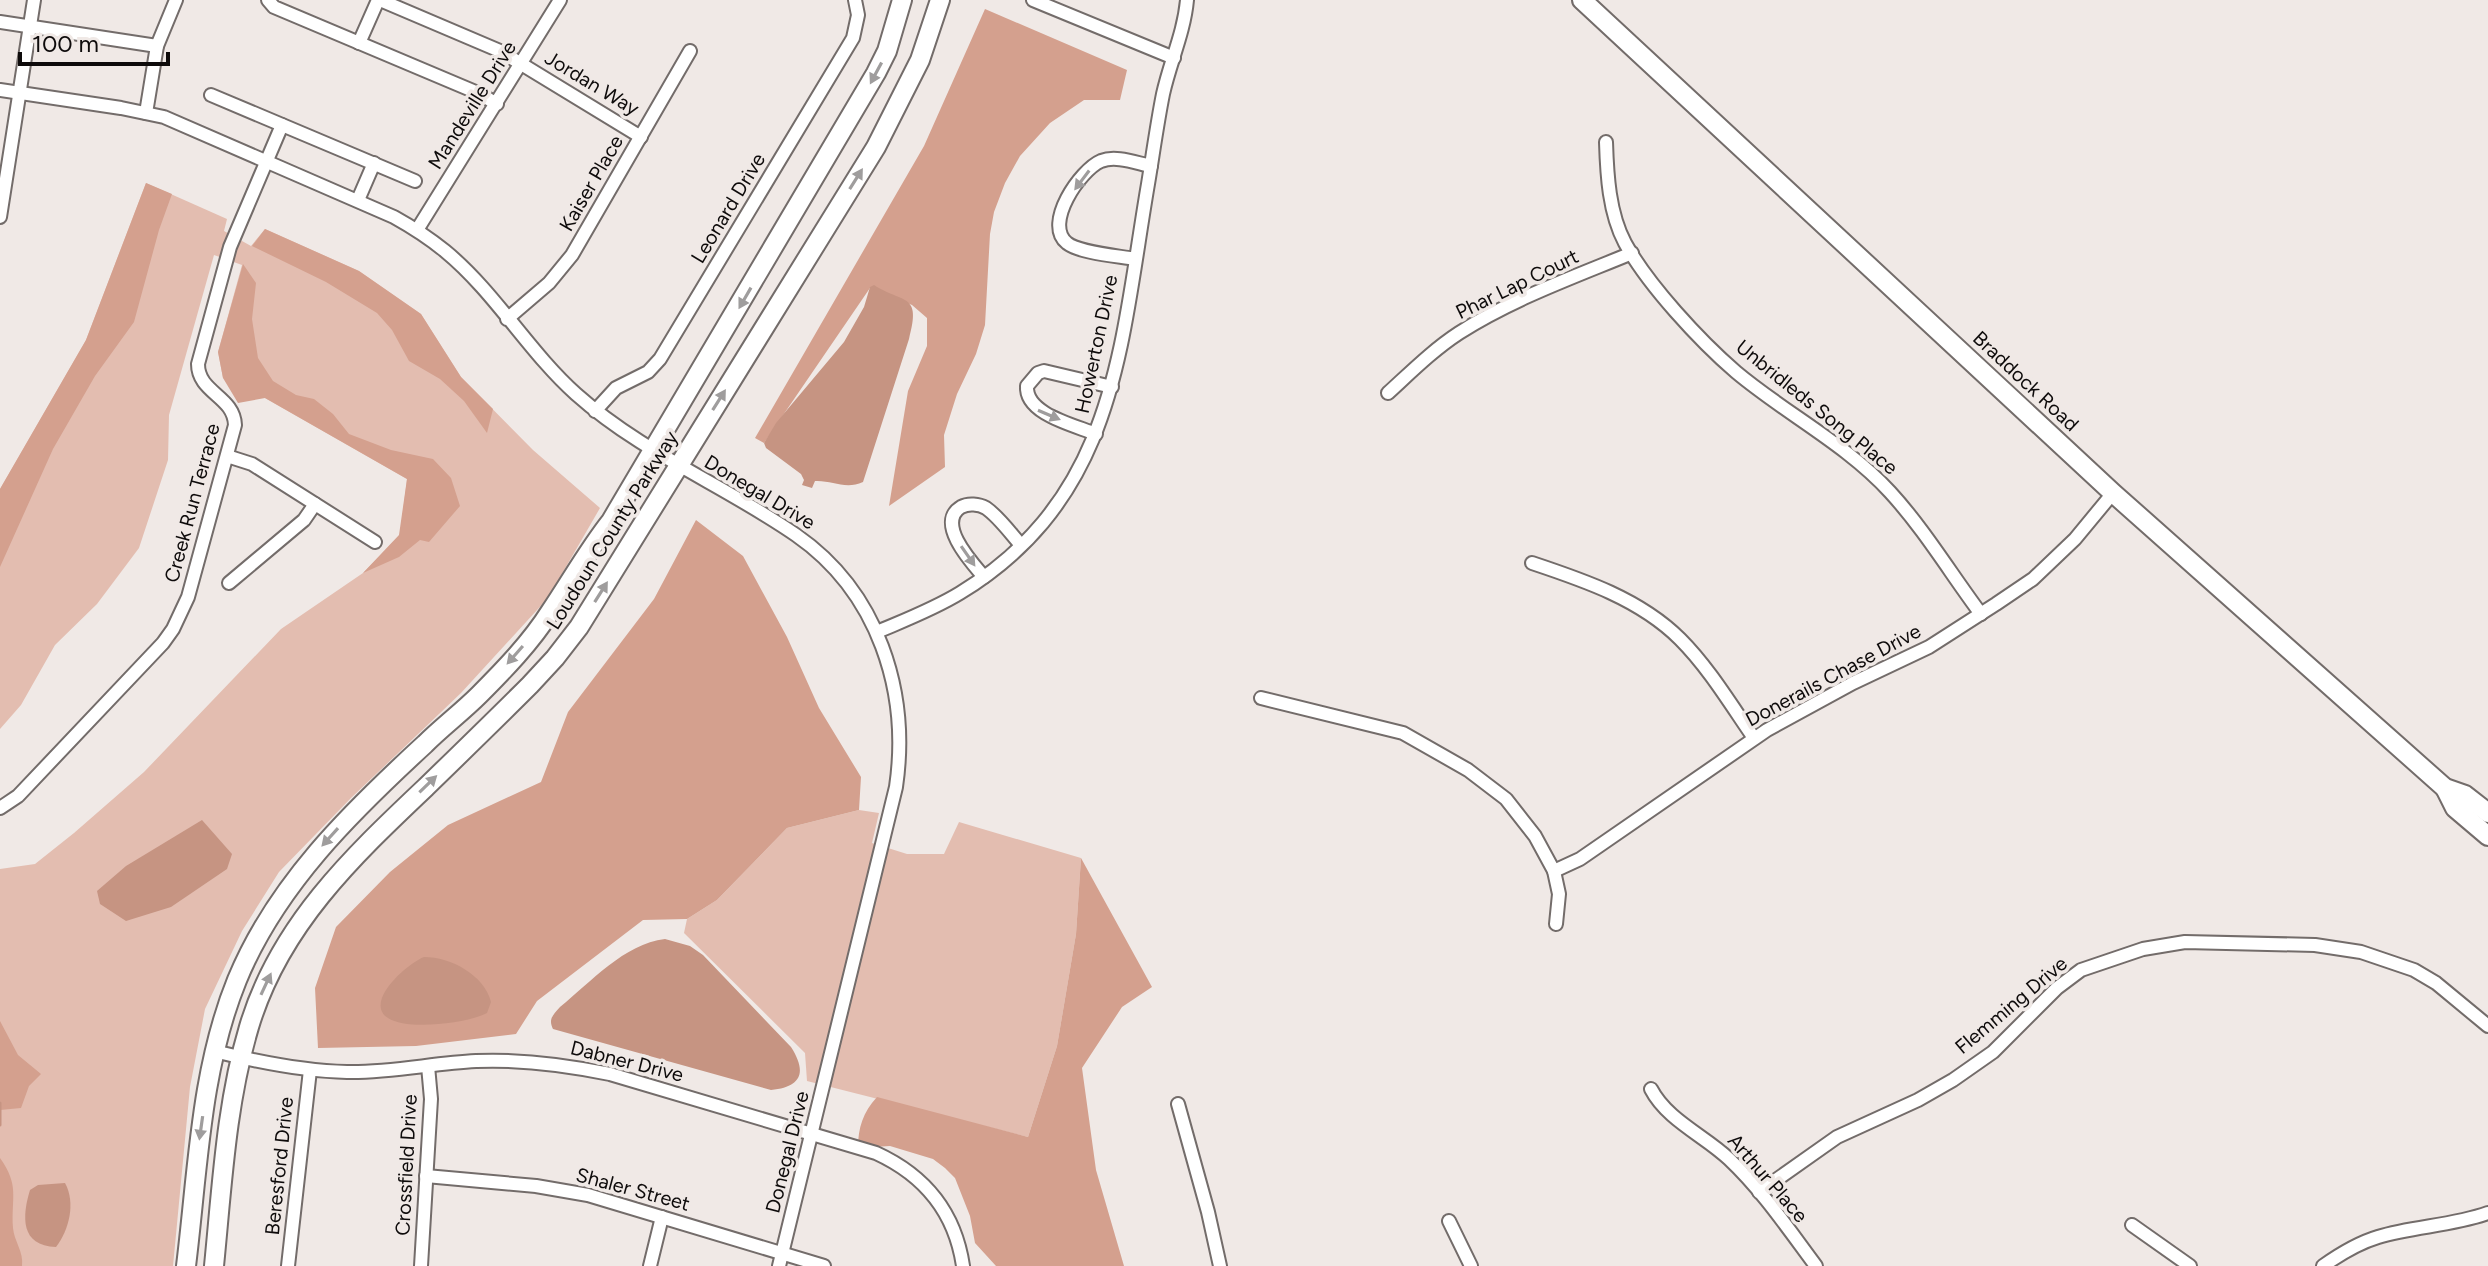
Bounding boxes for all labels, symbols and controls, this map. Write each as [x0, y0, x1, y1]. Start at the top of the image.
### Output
scale bar [20, 16, 168, 66]
text: 100 m [32, 29, 99, 58]
street label: Mandeville Drive [423, 36, 521, 174]
street label: Jordan Way [541, 46, 644, 121]
one-way arrow [869, 62, 883, 84]
street label: Kaiser Place [554, 131, 628, 235]
street label: Leonard Drive [686, 149, 770, 267]
one-way arrow [848, 167, 863, 190]
one-way arrow [1074, 170, 1090, 190]
street label: Phar Lap Court [1452, 244, 1582, 324]
street label: Howerton Drive [1070, 272, 1122, 415]
one-way arrow [738, 287, 752, 309]
street label: Braddock Road [1968, 326, 2084, 436]
street label: Unbridleds Song Place [1731, 334, 1903, 480]
one-way arrow [712, 389, 726, 411]
one-way arrow [1037, 408, 1061, 421]
street label: Creek Run Terrace [159, 421, 225, 585]
street label: Loudoun County Parkway [541, 426, 683, 634]
street label: Donegal Drive [700, 450, 820, 535]
one-way arrow [960, 546, 975, 567]
one-way arrow [593, 580, 608, 603]
street label: Donerails Chase Drive [1741, 619, 1925, 731]
one-way arrow [507, 645, 525, 664]
one-way arrow [419, 776, 438, 794]
one-way arrow [322, 828, 340, 847]
street label: Flemming Drive [1950, 951, 2072, 1059]
one-way arrow [259, 972, 272, 996]
street label: Dabner Drive [568, 1035, 686, 1087]
street label: Donegal Drive [760, 1088, 814, 1216]
street label: Crossfield Drive [390, 1094, 422, 1236]
street label: Beresford Drive [260, 1096, 298, 1236]
one-way arrow [195, 1116, 208, 1141]
street label: Arthur Place [1723, 1129, 1813, 1227]
street label: Shaler Street [574, 1162, 692, 1216]

